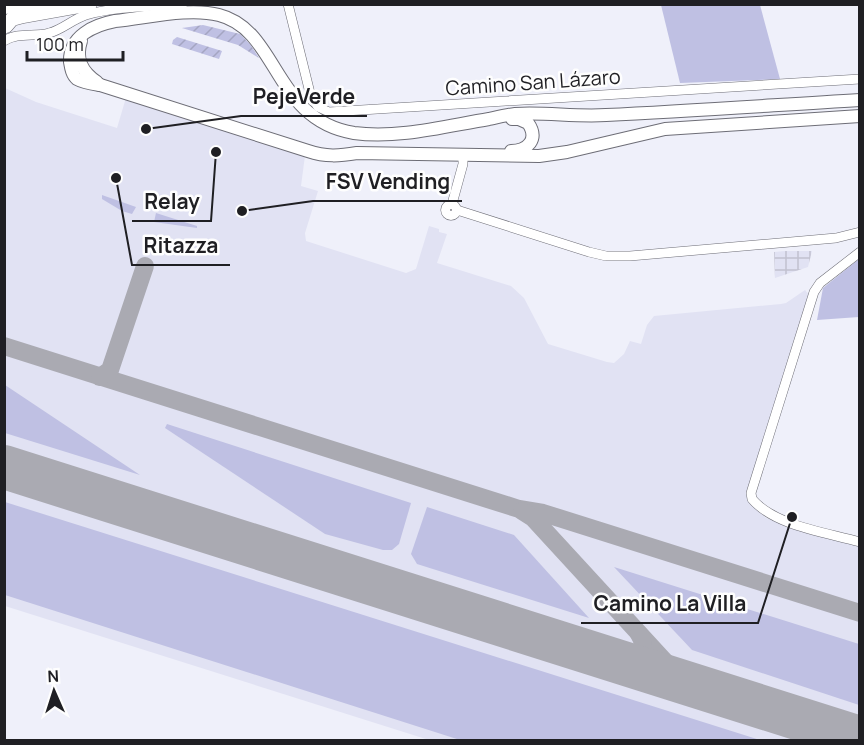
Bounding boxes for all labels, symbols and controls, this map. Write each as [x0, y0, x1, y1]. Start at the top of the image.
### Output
scale bar [27, 24, 123, 62]
text: 100 m [36, 32, 84, 56]
street label: Camino San Lázaro [445, 62, 622, 102]
callout: PejeVerde [241, 77, 367, 116]
text: PejeVerde [253, 82, 355, 110]
callout: FSV Vending [313, 162, 462, 201]
text: FSV Vending [326, 167, 450, 195]
callout: Relay [132, 182, 211, 221]
text: Relay [144, 187, 200, 215]
callout: Ritazza [132, 226, 230, 265]
text: Ritazza [144, 231, 218, 259]
callout: Camino La Villa [581, 584, 758, 623]
text: Camino La Villa [594, 589, 746, 617]
north arrow [24, 661, 84, 721]
text: N [47, 665, 60, 687]

